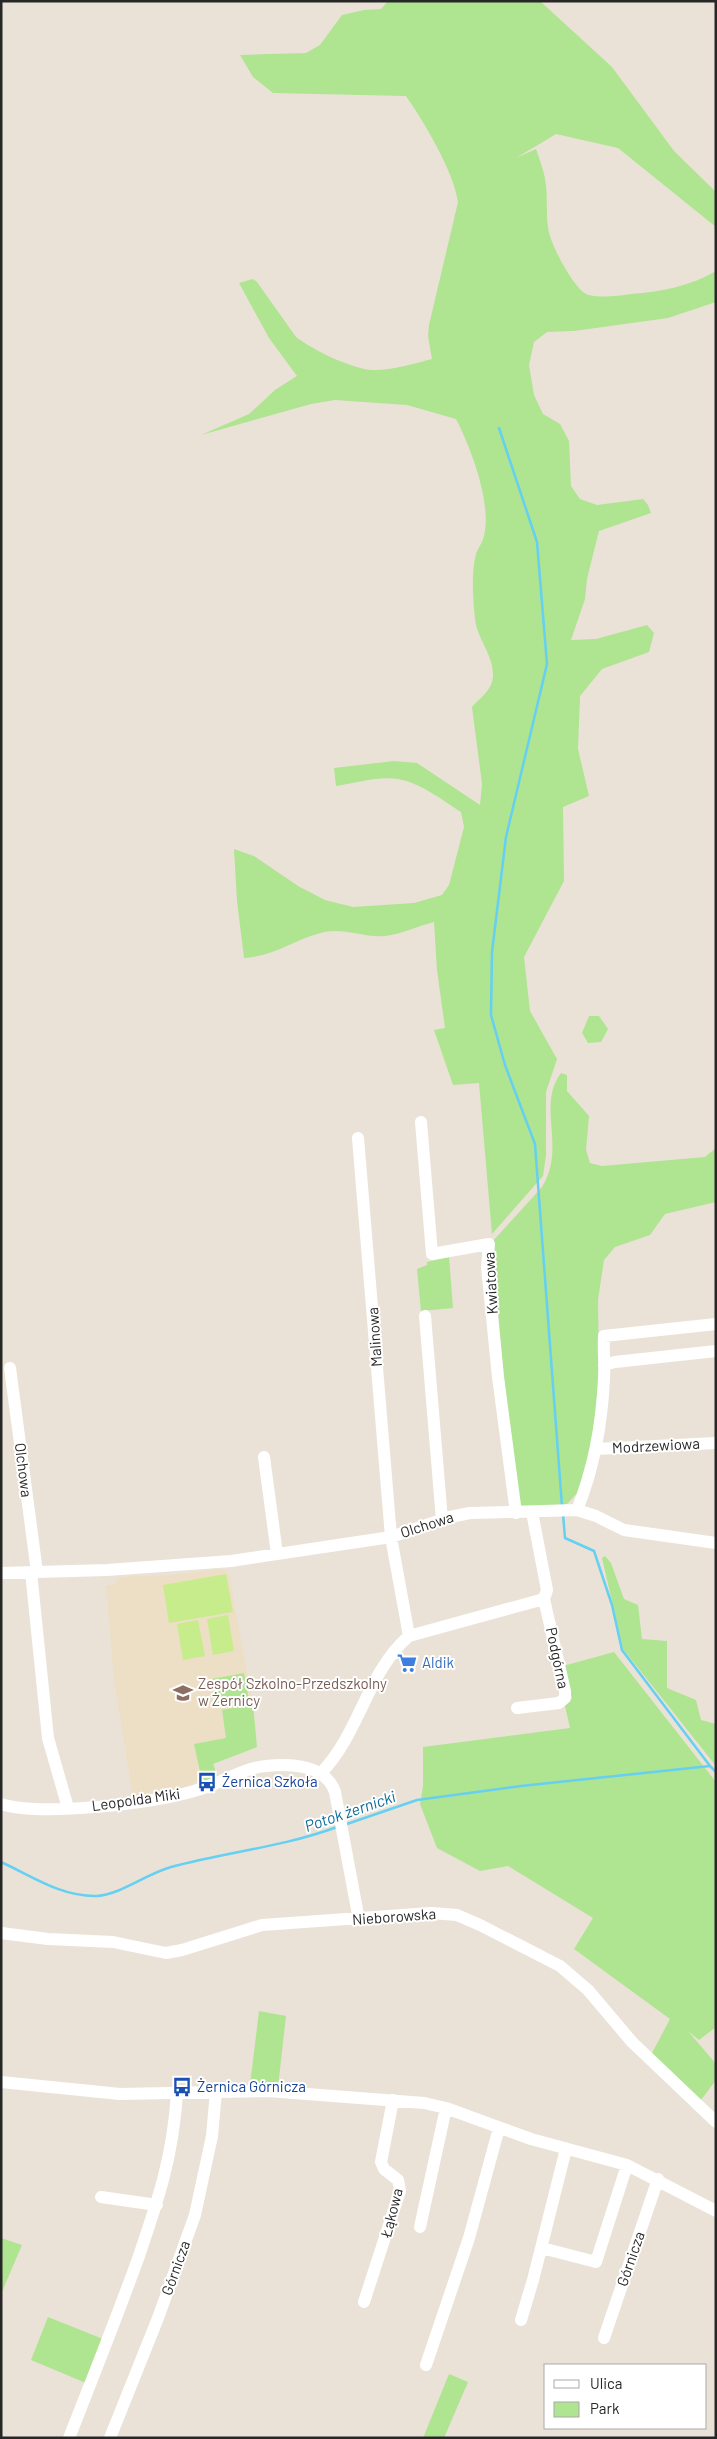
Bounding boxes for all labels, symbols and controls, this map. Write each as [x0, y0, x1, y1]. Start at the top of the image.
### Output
street label: Kwiatowa [479, 1251, 501, 1315]
street label: Malinowa [363, 1307, 385, 1368]
street label: Modrzewiowa [612, 1434, 700, 1456]
street label: Olchowa [12, 1442, 36, 1498]
street label: Olchowa [398, 1507, 456, 1541]
street label: Podgórna [543, 1625, 573, 1690]
supermarket icon: Aldik [396, 1652, 418, 1674]
place label: Aldik [422, 1653, 455, 1671]
place label: Zespół Szkolno-Przedszkolny w Żernicy [198, 1674, 387, 1709]
school or university icon: Zespół Szkolno-Przedszkolny w Żernicy [172, 1682, 194, 1704]
bus stop icon: Żernica Szkoła [196, 1771, 218, 1793]
place label: Żernica Szkoła [222, 1772, 318, 1790]
street label: Leopolda Miki [90, 1784, 181, 1814]
water label: Potok żernicki [302, 1786, 398, 1835]
street label: Nieborowska [351, 1904, 437, 1928]
bus stop icon: Żernica Górnicza [171, 2076, 193, 2098]
place label: Żernica Górnicza [197, 2077, 306, 2095]
street label: Łąkowa [376, 2186, 406, 2240]
street label: Górnicza [612, 2229, 648, 2288]
street label: Górnicza [157, 2238, 193, 2297]
legend [544, 2364, 707, 2429]
text: Ulica [590, 2374, 622, 2392]
text: Park [590, 2399, 620, 2417]

